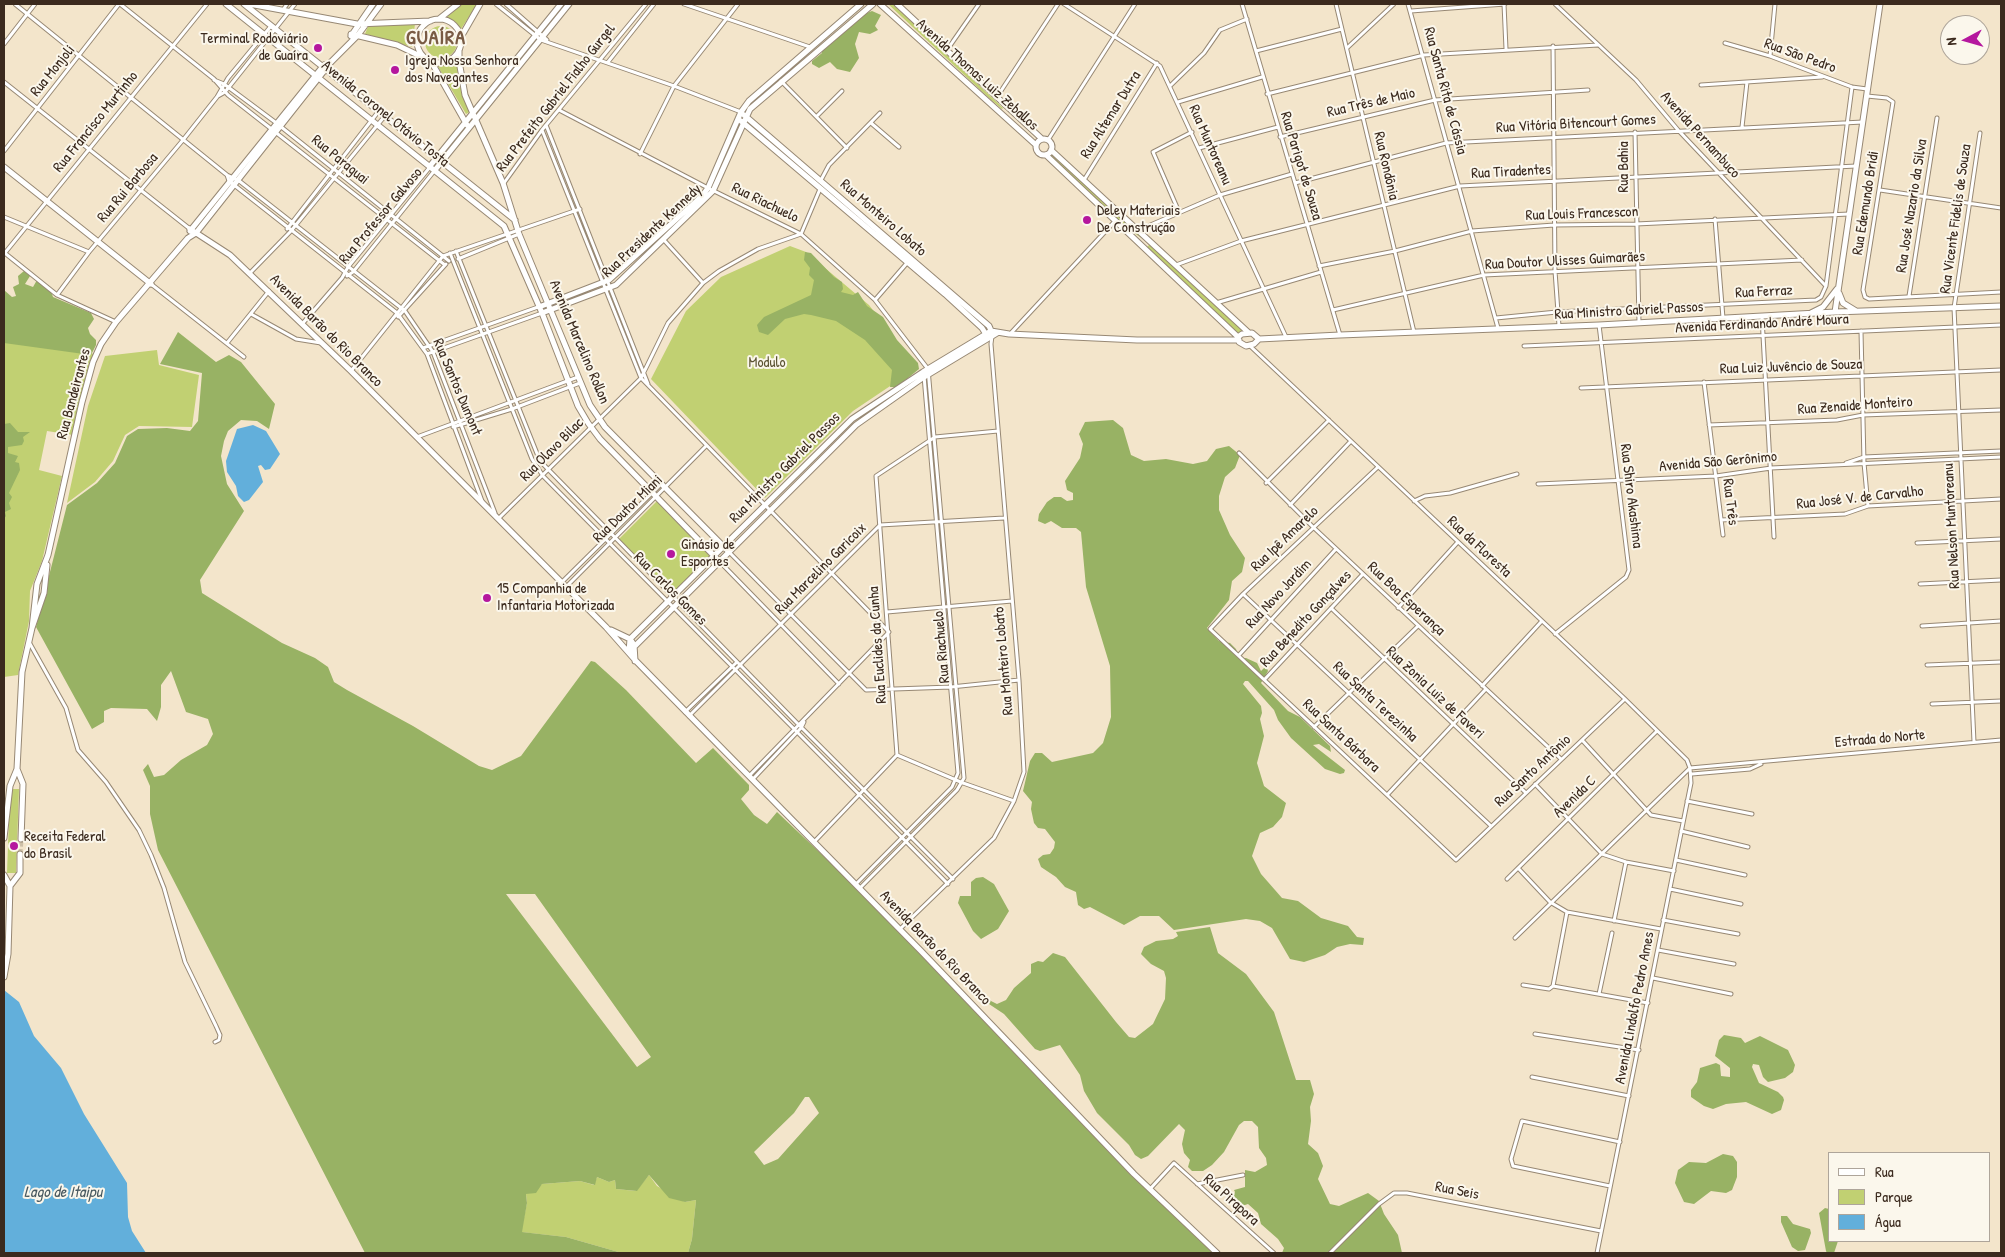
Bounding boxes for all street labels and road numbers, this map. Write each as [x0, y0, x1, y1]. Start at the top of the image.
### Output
street label: Avenida Thomas Luiz Zeballos [912, 15, 1042, 135]
street label: Rua Prefeito Gabriel Fialho Gurgel [493, 21, 619, 175]
street label: Rua Santa Rita de Cássia [1419, 25, 1471, 157]
street label: Rua São Pedro [1762, 35, 1838, 77]
street label: Rua Monjoli [27, 42, 79, 100]
street label: Avenida Coronel Otávio Tosta [318, 57, 452, 171]
street label: Rua Francisco Murtinho [50, 68, 142, 176]
street label: Rua Altemar Dutra [1077, 68, 1145, 162]
street label: Rua Três de Maio [1325, 84, 1417, 122]
street label: Avenida Pernambuco [1656, 88, 1744, 182]
street label: Rua Muntoreanu [1184, 102, 1236, 188]
street label: Rua Parigot de Souza [1276, 110, 1326, 222]
street label: Rua Vitória Bitencourt Gomes [1496, 111, 1656, 137]
street label: Rua Rondônia [1369, 130, 1403, 202]
street label: Rua Paraguai [308, 131, 372, 189]
street label: Rua José Nazario da Silva [1893, 138, 1931, 274]
street label: Rua Bahia [1615, 141, 1633, 193]
street label: Rua Vicente Fidelis de Souza [1937, 143, 1975, 295]
street label: Rua Rui Barbosa [94, 150, 162, 226]
street label: Rua Edemundo Bridi [1849, 150, 1883, 256]
street label: Rua Tiradentes [1471, 161, 1551, 183]
street label: Rua Professor Galvoso [335, 164, 427, 268]
street label: Rua Monteiro Lobato [836, 176, 930, 260]
street label: Rua Riachuelo [729, 179, 801, 227]
street label: Rua Presidente Kennedy [599, 180, 705, 282]
street label: Rua Louis Francescon [1525, 203, 1639, 225]
street label: Rua Doutor Ulisses Guimarães [1485, 248, 1645, 274]
street label: Avenida Barão do Rio Branco [266, 271, 386, 391]
street label: Avenida Marcelino Rollon [545, 277, 613, 407]
street label: Rua Ferraz [1735, 282, 1793, 302]
street label: Rua Ministro Gabriel Passos [1554, 298, 1704, 324]
street label: Avenida Ferdinando André Moura [1675, 310, 1849, 338]
street label: Rua Santos Dumont [429, 336, 485, 438]
street label: Rua Bandeirantes [53, 347, 95, 441]
street label: Rua Luiz Juvêncio de Souza [1720, 356, 1862, 378]
street label: Rua Zenaide Monteiro [1797, 393, 1913, 419]
street label: Rua Ministro Gabriel Passos [726, 409, 844, 527]
street label: Rua Olavo Bilac [516, 414, 588, 486]
street label: Rua Shiro Akashima [1616, 443, 1646, 549]
street label: Avenida São Gerônimo [1658, 448, 1778, 476]
street label: Rua Nelson Muntoreanu [1940, 463, 1964, 589]
street label: Rua Doutor Miani [589, 471, 667, 547]
street label: Rua Três [1718, 478, 1742, 526]
street label: Rua José V. de Carvalho [1796, 482, 1924, 514]
street label: Rua Ipê Amarelo [1248, 502, 1322, 576]
street label: Rua da Floresta [1443, 513, 1515, 581]
street label: Rua Marcelino Garicoix [771, 519, 871, 619]
street label: Rua Carlos Gomes [630, 549, 710, 629]
street label: Rua Novo Jardim [1242, 556, 1316, 632]
street label: Rua Boa Esperança [1363, 558, 1449, 640]
street label: Rua Benedito Gonçalves [1257, 567, 1355, 671]
street label: Rua Euclides da Cunha [865, 586, 891, 704]
street label: Rua Monteiro Lobato [990, 606, 1018, 716]
street label: Rua Riachuelo [930, 610, 954, 684]
street label: Rua Zonia Luiz de Faveri [1382, 643, 1488, 743]
street label: Rua Santa Terezinha [1329, 658, 1421, 746]
street label: Rua Santa Bárbara [1299, 696, 1383, 776]
street label: Estrada do Norte [1834, 726, 1926, 752]
street label: Rua Santo Antônio [1491, 731, 1575, 811]
street label: Avenida C [1550, 772, 1600, 822]
street label: Avenida Barão do Rio Branco [876, 887, 994, 1009]
street label: Avenida Lindolfo Pedro Ames [1611, 930, 1659, 1086]
street label: Rua Pirapora [1200, 1170, 1262, 1230]
street label: Rua Seis [1434, 1178, 1480, 1204]

